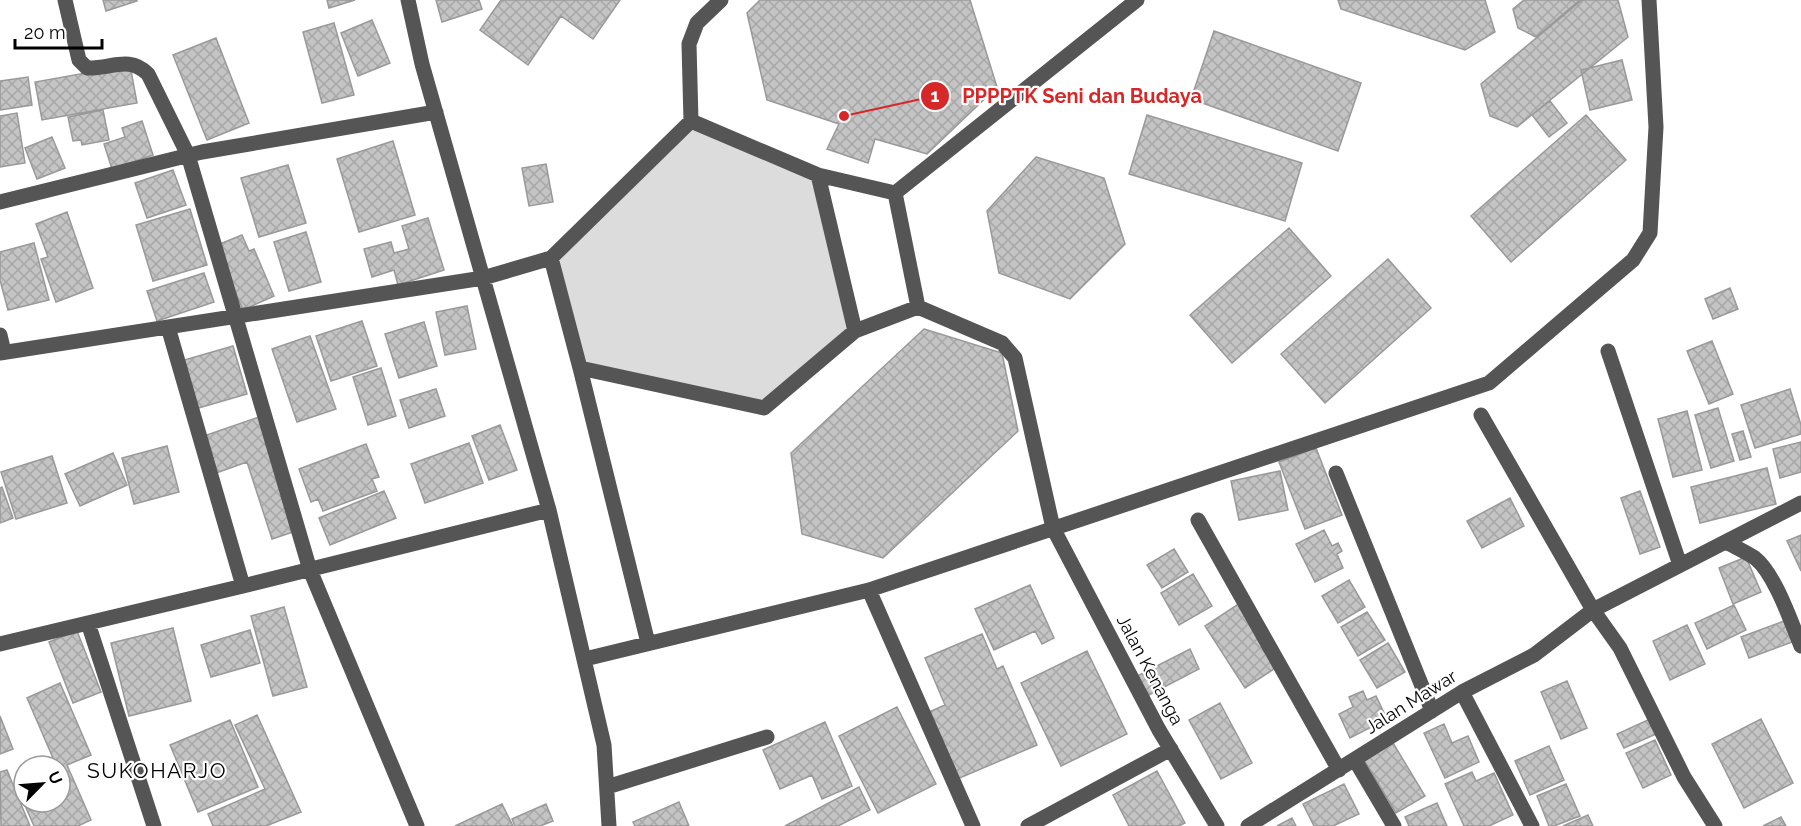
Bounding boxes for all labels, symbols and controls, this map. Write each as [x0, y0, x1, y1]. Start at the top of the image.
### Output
scale bar [15, 12, 102, 50]
text: 20 m [24, 22, 66, 43]
callout: PPPPTK Seni dan Budaya [920, 77, 1214, 115]
text: PPPPTK Seni dan Budaya [962, 84, 1202, 108]
text: 1 [931, 85, 940, 106]
street label: Jalan Kenanga [1113, 611, 1188, 728]
street label: Jalan Mawar [1361, 665, 1461, 738]
north arrow [12, 754, 72, 814]
district label: SUKOHARJO [87, 758, 227, 783]
text: U [44, 768, 66, 787]

